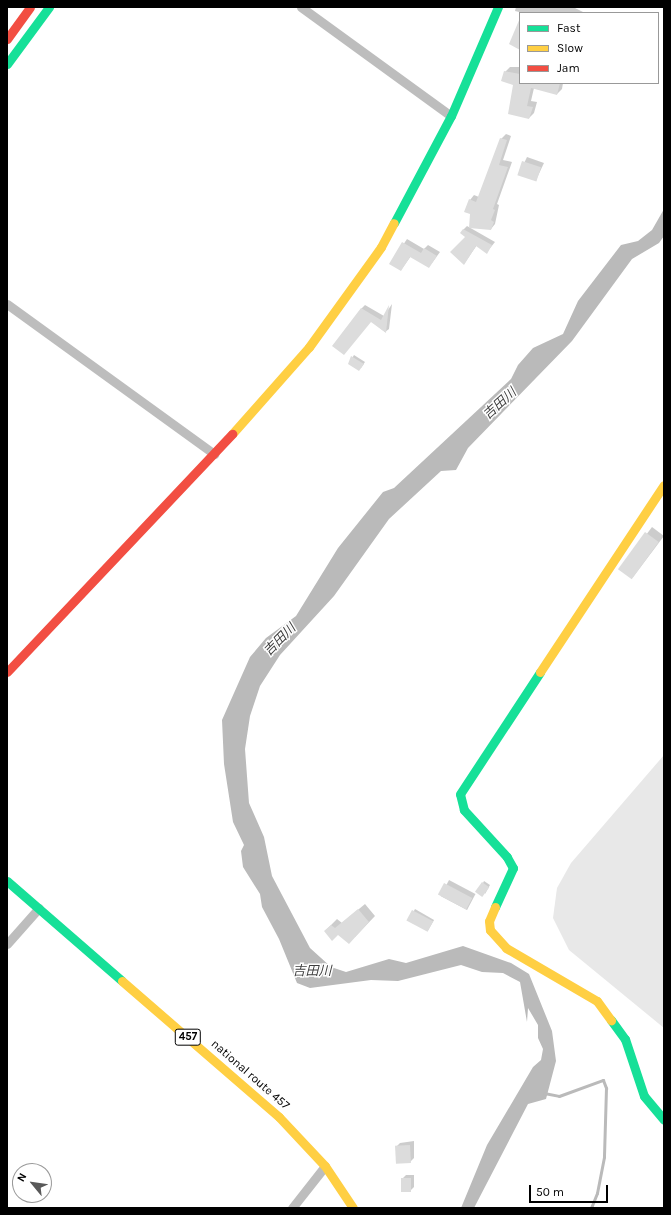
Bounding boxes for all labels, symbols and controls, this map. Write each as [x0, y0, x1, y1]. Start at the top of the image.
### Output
legend [519, 12, 659, 84]
text: Fast [557, 21, 580, 35]
text: Slow [557, 41, 583, 55]
text: Jam [557, 61, 580, 75]
water label: 吉田川 [480, 385, 520, 423]
water label: 吉田川 [261, 621, 299, 659]
water label: 吉田川 [293, 963, 331, 979]
road number: 457 [174, 1028, 202, 1046]
street label: national route 457 [208, 1037, 292, 1113]
north arrow [12, 1163, 52, 1203]
text: N [14, 1171, 30, 1184]
scale bar [531, 1177, 610, 1203]
text: 50 m [536, 1185, 564, 1199]

